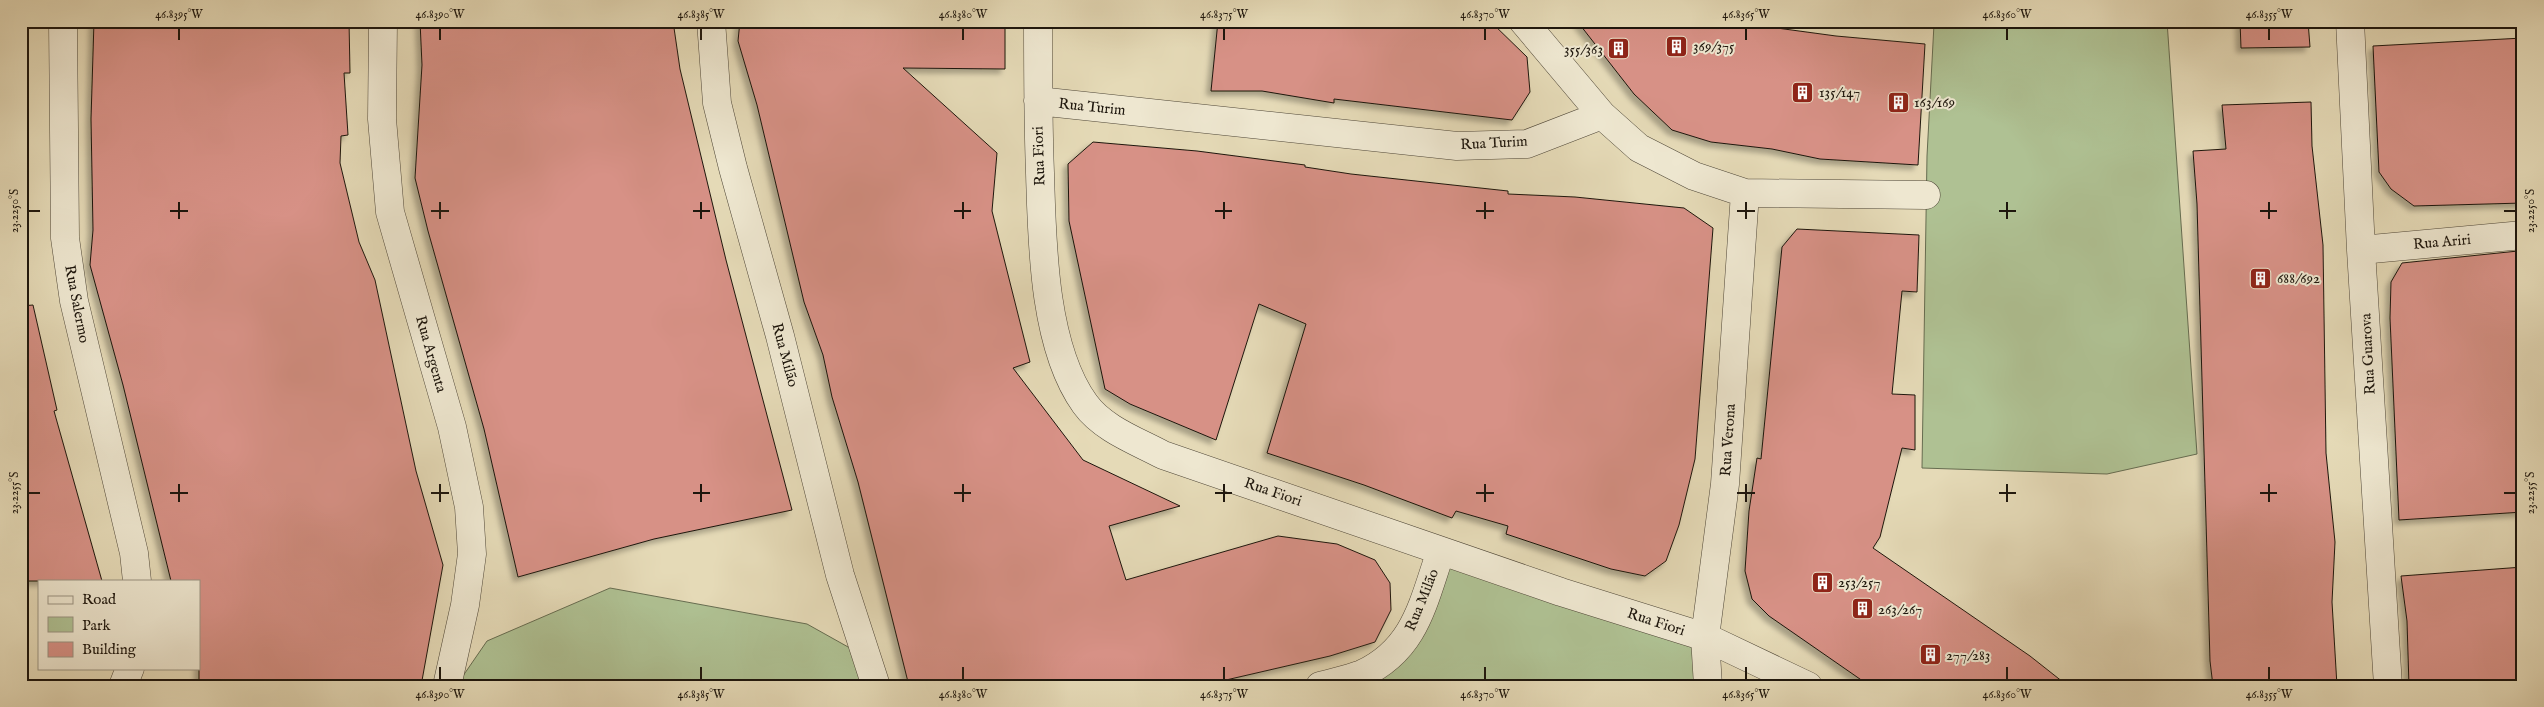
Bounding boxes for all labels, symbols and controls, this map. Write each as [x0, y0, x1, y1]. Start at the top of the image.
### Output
text: 46.8395°W [155, 7, 203, 22]
text: 46.8390°W [415, 7, 465, 22]
text: 46.8385°W [677, 7, 725, 22]
text: 46.8380°W [939, 7, 988, 22]
text: 46.8375°W [1200, 7, 1249, 22]
text: 46.8370°W [1460, 7, 1510, 22]
text: 46.8365°W [1722, 7, 1770, 22]
text: 46.8360°W [1983, 7, 2032, 22]
text: 46.8355°W [2246, 7, 2293, 22]
building icon: 369/375 [1665, 34, 1689, 58]
building icon: 355/363 [1607, 37, 1631, 61]
place label: 369/375 [1693, 37, 1735, 56]
place label: 355/363 [1564, 40, 1603, 59]
building icon: 135/147 [1791, 80, 1815, 104]
place label: 135/147 [1819, 83, 1860, 102]
building icon: 163/169 [1886, 90, 1910, 114]
place label: 163/169 [1914, 93, 1955, 112]
street label: Rua Turim [1057, 94, 1127, 120]
street label: Rua Fiori [1028, 126, 1050, 186]
street label: Rua Turim [1460, 132, 1529, 154]
text: 23.2250°S [7, 189, 22, 233]
text: 23.2250°S [2523, 189, 2538, 233]
street label: Rua Ariri [2412, 230, 2472, 254]
street label: Rua Salermo [60, 263, 94, 345]
building icon: 688/692 [2249, 266, 2273, 290]
place label: 688/692 [2277, 269, 2320, 288]
street label: Rua Guarova [2356, 312, 2380, 395]
street label: Rua Argenta [411, 313, 451, 395]
street label: Rua Milão [767, 321, 803, 389]
street label: Rua Verona [1716, 403, 1740, 477]
text: 23.2255°S [7, 472, 22, 514]
text: 23.2255°S [2523, 472, 2538, 514]
street label: Rua Fiori [1242, 473, 1304, 511]
street label: Rua Milão [1401, 566, 1443, 634]
building icon: 253/257 [1810, 570, 1834, 594]
place label: 253/257 [1838, 573, 1881, 592]
legend [38, 580, 200, 670]
text: Road [82, 590, 117, 609]
building icon: 263/267 [1850, 597, 1874, 621]
place label: 263/267 [1878, 600, 1922, 619]
street label: Rua Fiori [1625, 604, 1687, 640]
text: Park [82, 616, 112, 635]
text: Building [82, 640, 137, 659]
building icon: 277/283 [1918, 643, 1942, 667]
place label: 277/283 [1946, 646, 1990, 665]
text: 46.8390°W [415, 687, 465, 702]
text: 46.8385°W [677, 687, 725, 702]
text: 46.8380°W [939, 687, 988, 702]
text: 46.8375°W [1200, 687, 1249, 702]
text: 46.8370°W [1460, 687, 1510, 702]
text: 46.8365°W [1722, 687, 1770, 702]
text: 46.8360°W [1983, 687, 2032, 702]
text: 46.8355°W [2246, 687, 2293, 702]

